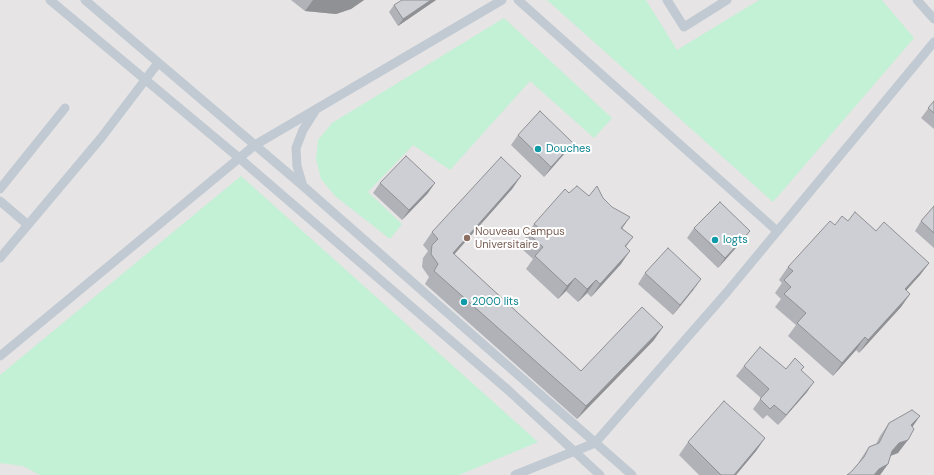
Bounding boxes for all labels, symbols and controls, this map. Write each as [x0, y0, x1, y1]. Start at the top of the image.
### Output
place label: Douches [546, 142, 591, 156]
marker: Douches [533, 144, 543, 154]
place label: Nouveau Campus Universitaire [475, 225, 565, 251]
marker: Nouveau Campus Universitaire [462, 233, 472, 243]
place label: logts [723, 233, 748, 247]
marker: logts [710, 235, 720, 245]
place label: 2000 lits [472, 295, 519, 309]
marker: 2000 lits [459, 297, 469, 307]

